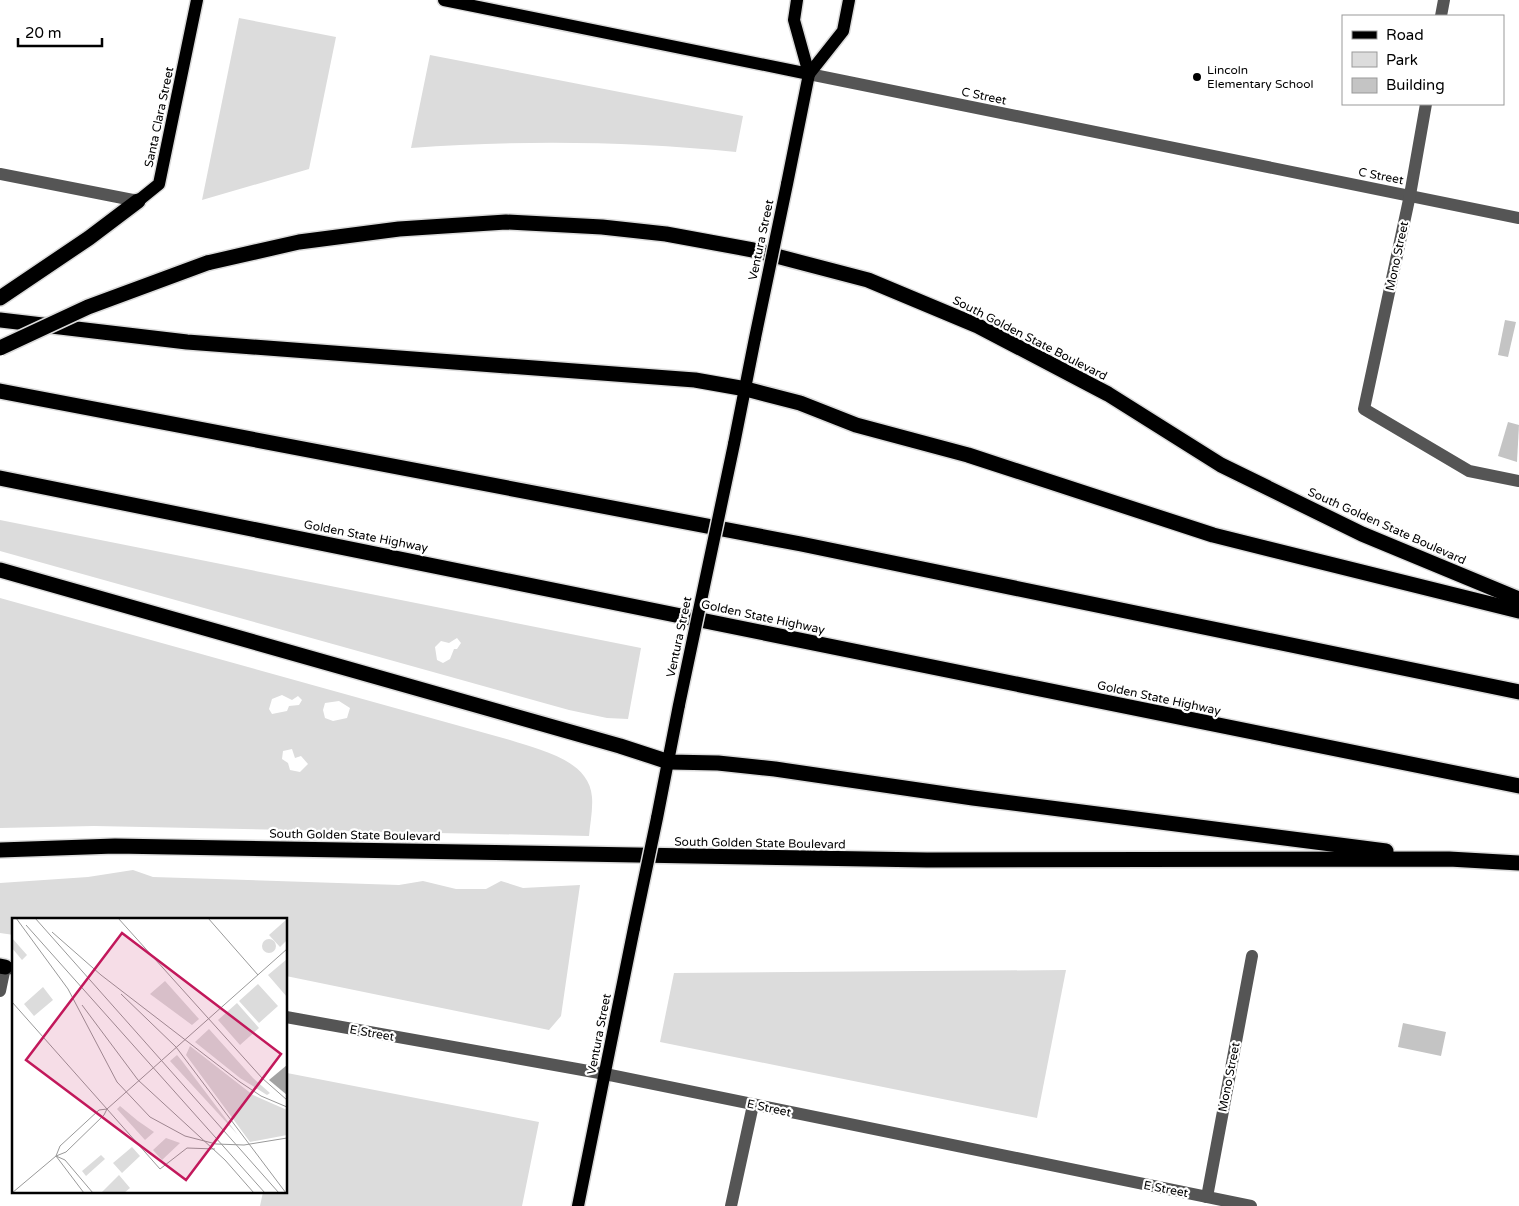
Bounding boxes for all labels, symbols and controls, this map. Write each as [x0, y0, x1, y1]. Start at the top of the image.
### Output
scale bar [18, 15, 101, 47]
legend [1342, 15, 1504, 105]
text: 20 m [25, 24, 62, 42]
text: Road [1386, 26, 1424, 44]
text: Park [1386, 51, 1418, 69]
place label: Lincoln Elementary School [1207, 63, 1314, 91]
street label: Santa Clara Street [141, 65, 177, 169]
marker: Lincoln Elementary School [1191, 71, 1203, 83]
text: Building [1386, 76, 1445, 94]
street label: C Street [960, 84, 1008, 108]
street label: C Street [1357, 165, 1405, 187]
street label: Ventura Street [746, 198, 776, 282]
street label: Mono Street [1383, 220, 1411, 292]
street label: South Golden State Boulevard [950, 293, 1110, 383]
street label: South Golden State Boulevard [1306, 485, 1468, 567]
street label: Golden State Highway [303, 517, 430, 555]
street label: Ventura Street [664, 595, 694, 679]
street label: Golden State Highway [700, 597, 827, 637]
street label: Golden State Highway [1096, 678, 1223, 718]
street label: South Golden State Boulevard [269, 827, 441, 843]
street label: South Golden State Boulevard [674, 835, 846, 851]
inset map [12, 918, 288, 1194]
street label: Ventura Street [584, 992, 614, 1076]
street label: E Street [349, 1022, 396, 1044]
street label: Mono Street [1215, 1041, 1243, 1113]
street label: E Street [745, 1096, 793, 1120]
street label: E Street [1143, 1178, 1190, 1200]

